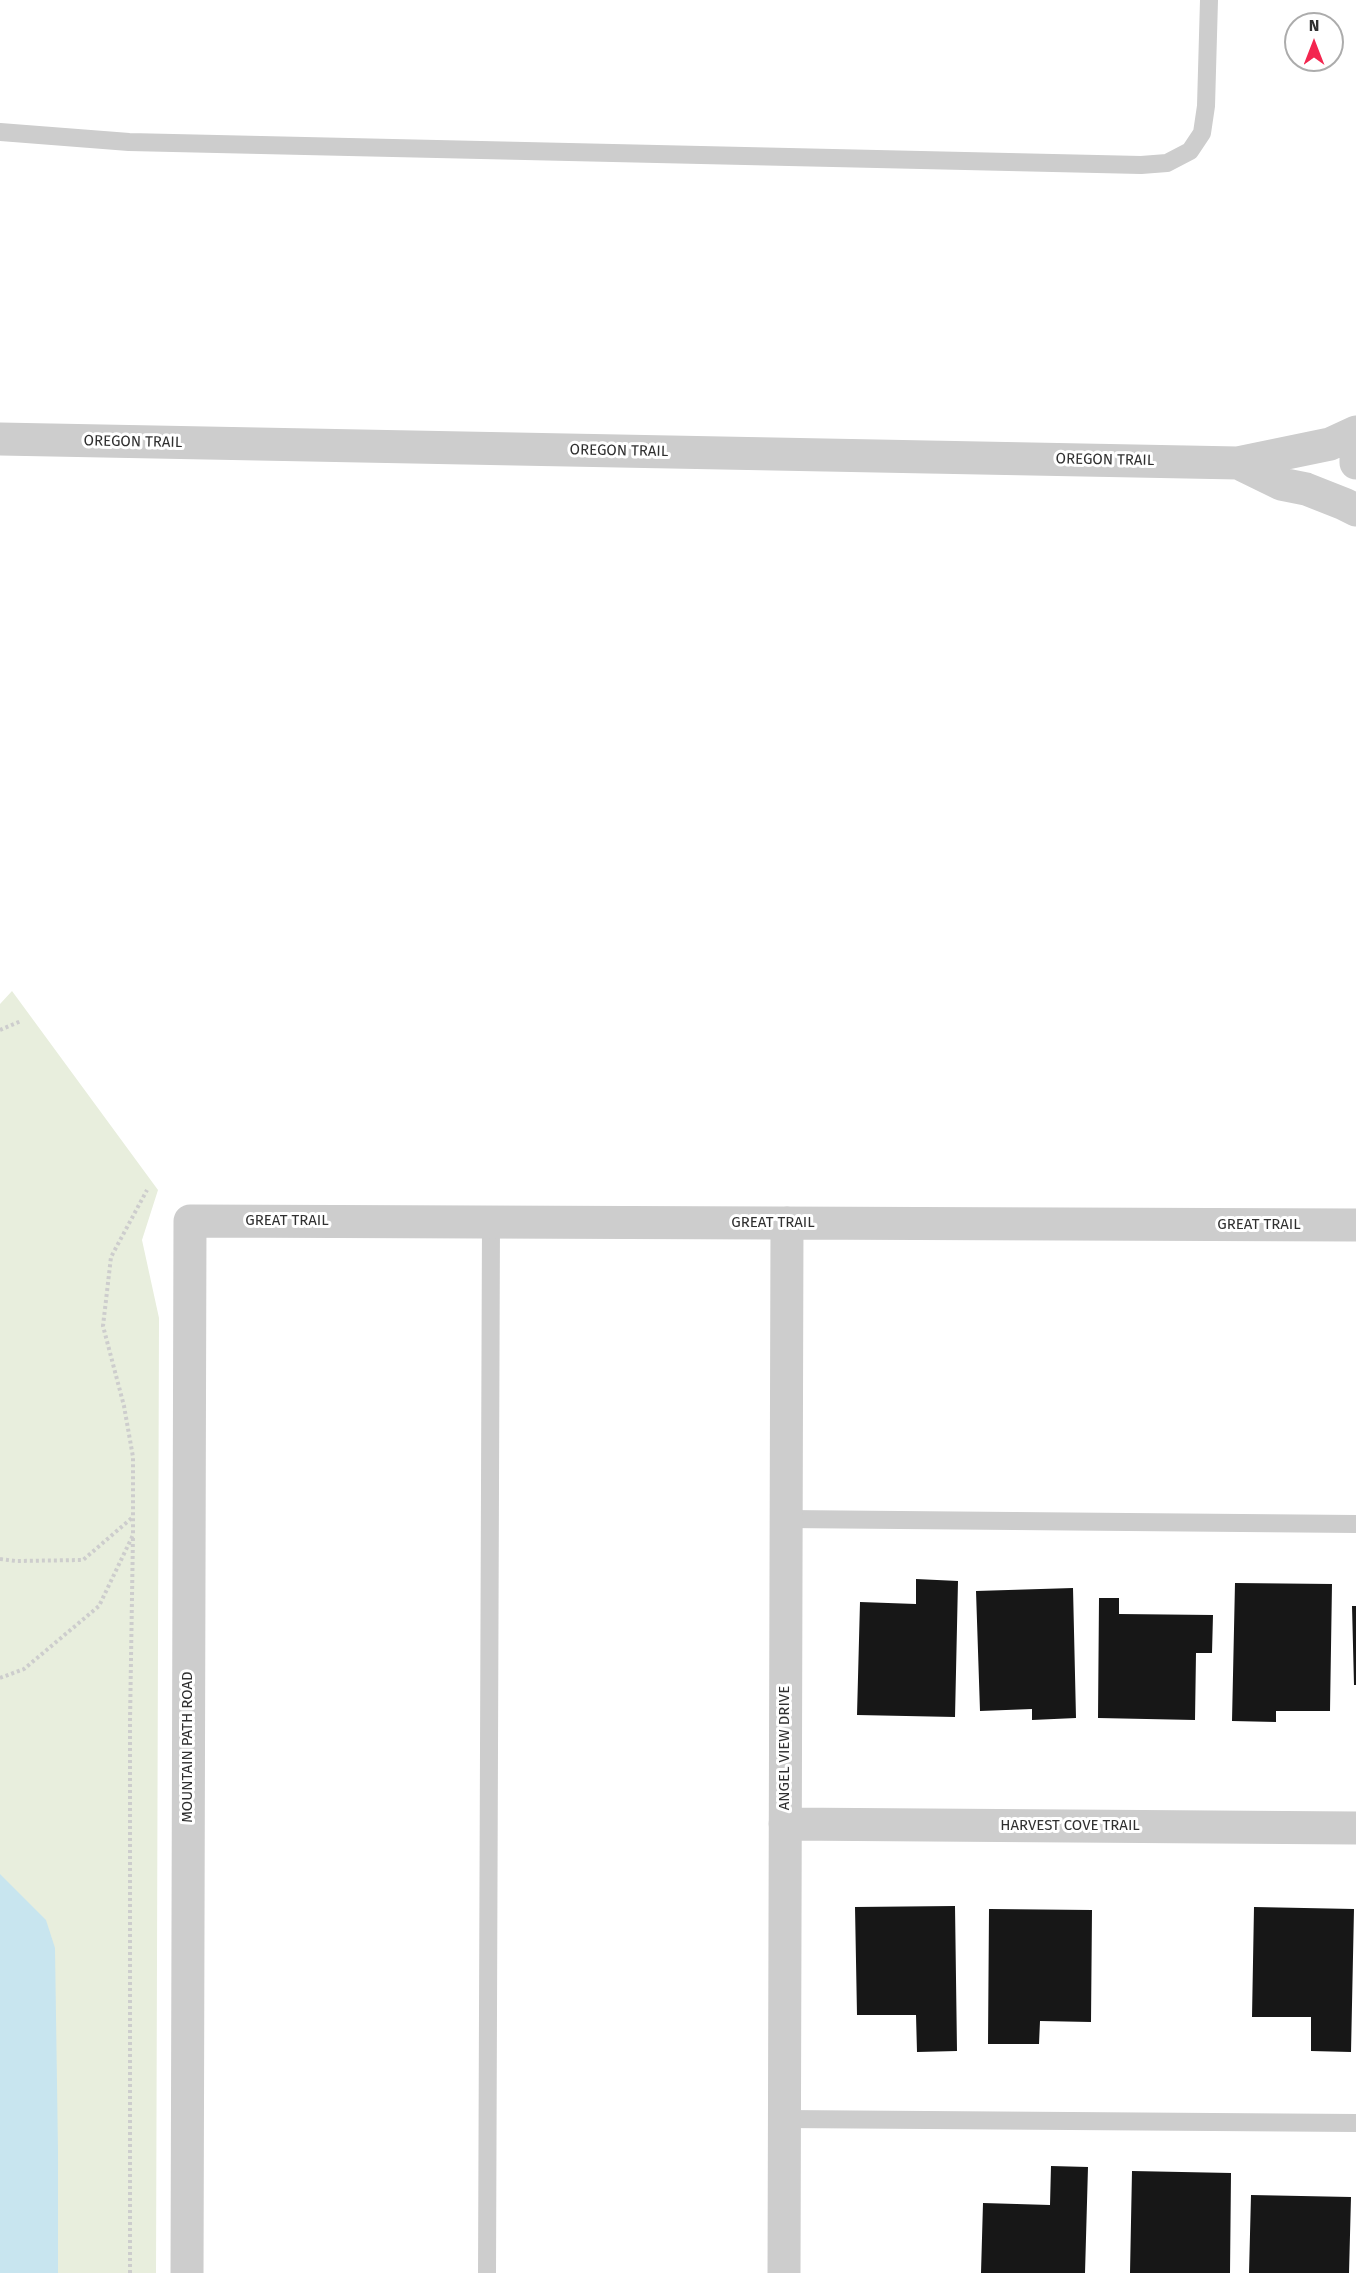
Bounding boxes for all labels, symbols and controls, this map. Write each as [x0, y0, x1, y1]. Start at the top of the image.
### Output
north arrow [1284, 12, 1344, 72]
text: N [1309, 16, 1319, 35]
street label: OREGON TRAIL [84, 432, 182, 452]
street label: OREGON TRAIL [570, 441, 668, 461]
street label: OREGON TRAIL [1056, 450, 1154, 470]
street label: GREAT TRAIL [245, 1212, 329, 1230]
street label: GREAT TRAIL [731, 1214, 815, 1232]
street label: GREAT TRAIL [1217, 1216, 1301, 1234]
street label: MOUNTAIN PATH ROAD [179, 1671, 197, 1823]
street label: ANGEL VIEW DRIVE [776, 1686, 794, 1810]
street label: HARVEST COVE TRAIL [1000, 1817, 1140, 1835]

